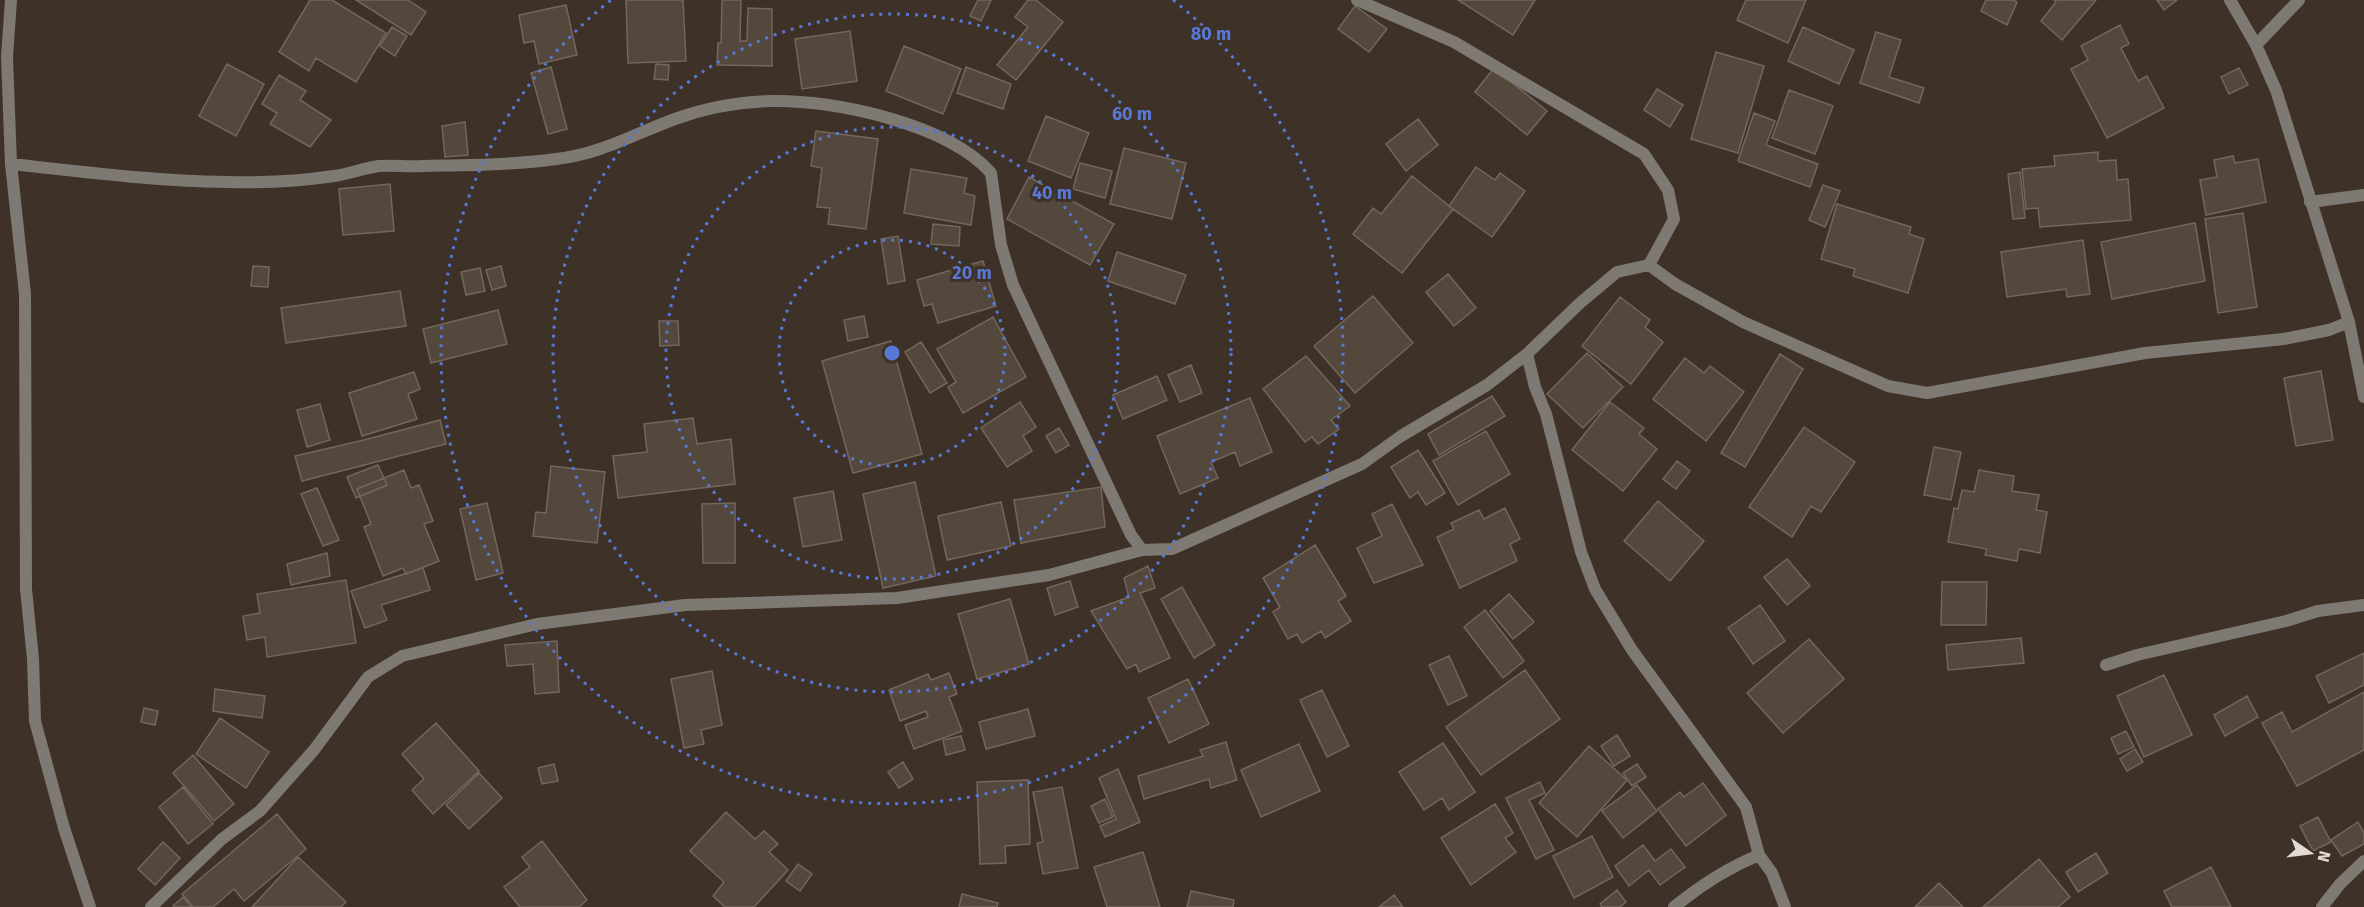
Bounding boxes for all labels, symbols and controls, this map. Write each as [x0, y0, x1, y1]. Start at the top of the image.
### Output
text: 80 m [1191, 23, 1231, 45]
text: 60 m [1112, 103, 1152, 125]
text: 40 m [1032, 182, 1072, 204]
text: 20 m [952, 262, 992, 284]
centre of rings [882, 343, 902, 363]
north arrow [2280, 823, 2340, 883]
text: N [2314, 849, 2335, 864]

